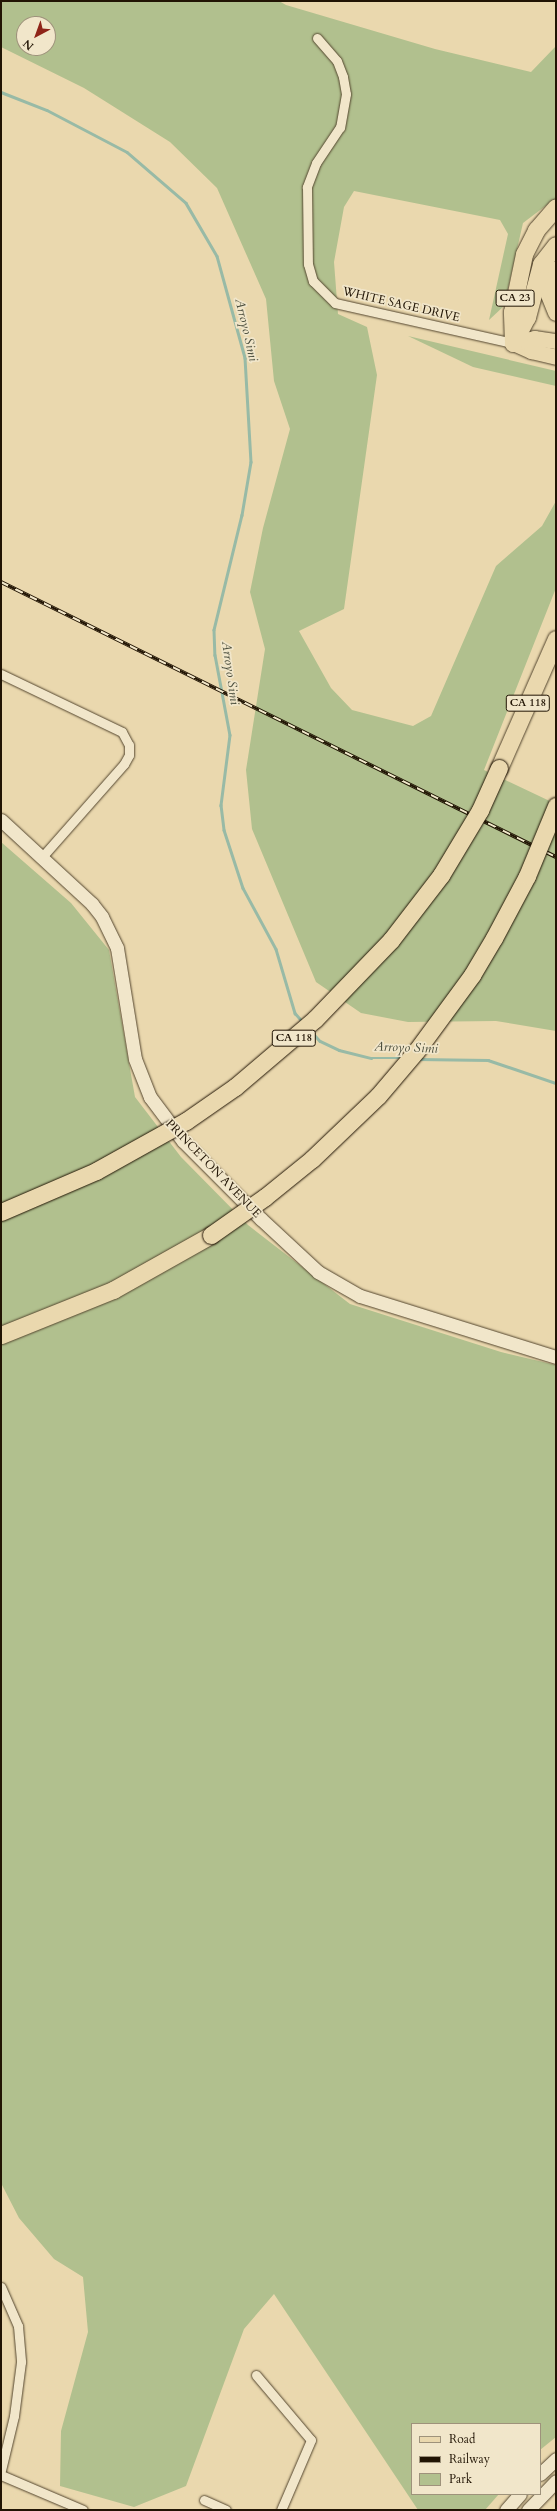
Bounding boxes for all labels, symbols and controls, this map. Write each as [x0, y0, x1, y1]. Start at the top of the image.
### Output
north arrow [16, 16, 56, 56]
text: N [20, 36, 37, 53]
street label: WHITE SAGE DRIVE [341, 285, 461, 325]
road number: CA 23 [495, 289, 535, 307]
water label: Arroyo Simi [231, 297, 261, 363]
water label: Arroyo Simi [218, 640, 242, 706]
road number: CA 118 [505, 694, 551, 712]
road number: CA 118 [271, 1029, 317, 1047]
water label: Arroyo Simi [374, 1039, 438, 1057]
street label: PRINCETON AVENUE [162, 1117, 264, 1221]
legend [411, 2423, 541, 2495]
text: Road [449, 2431, 475, 2447]
text: Railway [449, 2451, 490, 2467]
text: Park [449, 2471, 472, 2487]

